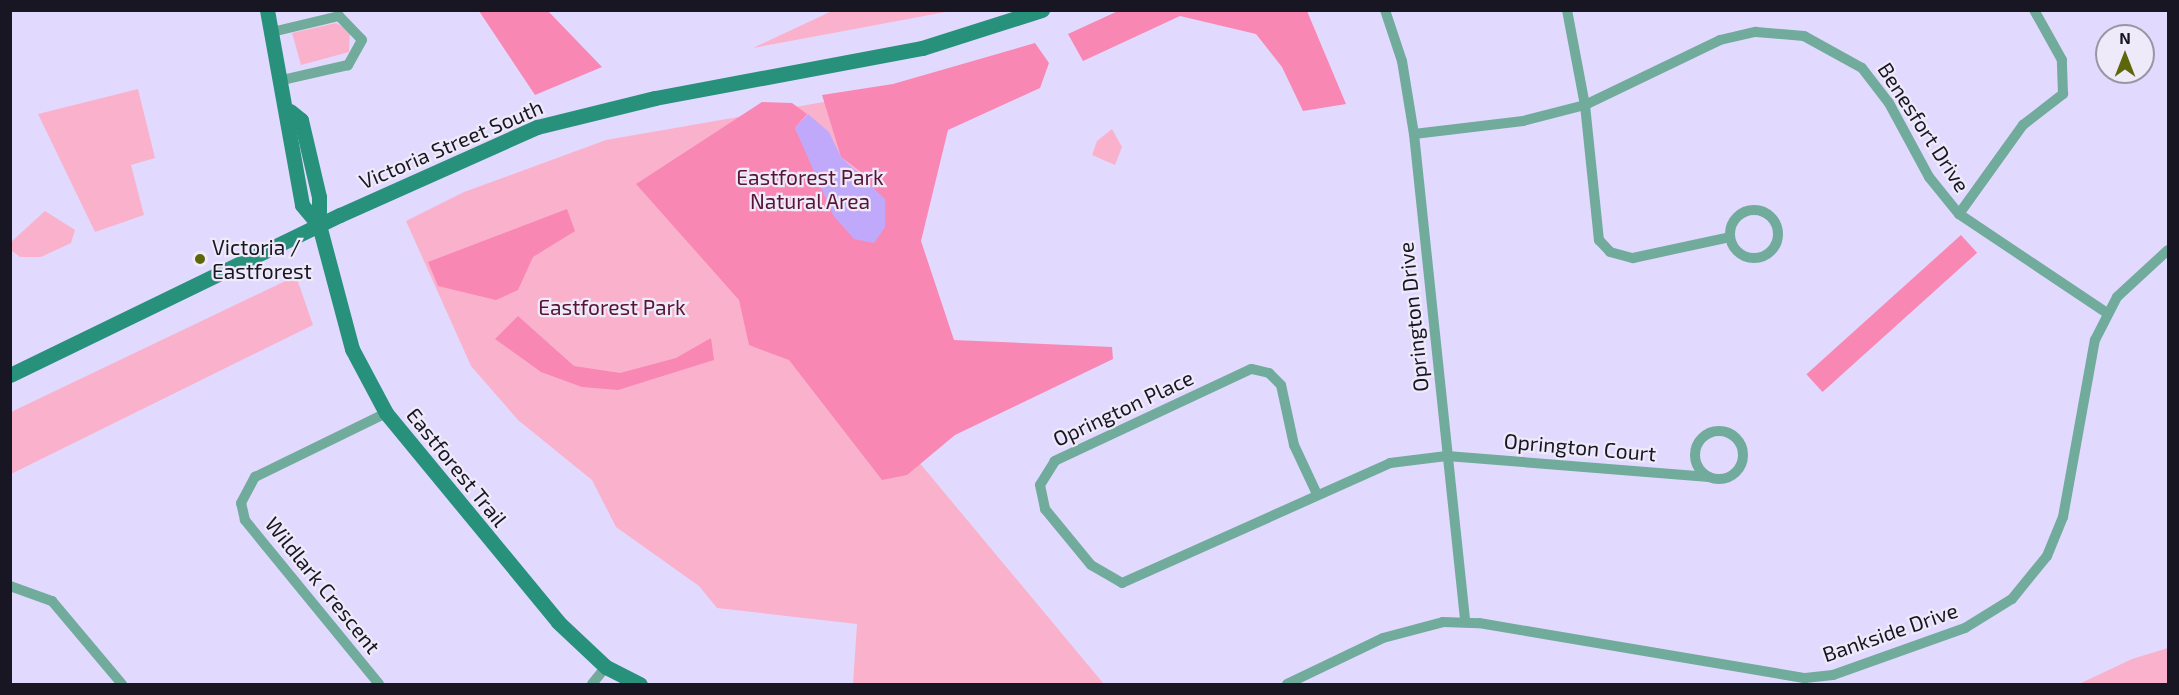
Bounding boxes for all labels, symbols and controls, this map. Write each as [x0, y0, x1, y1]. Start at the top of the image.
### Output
north arrow [2095, 24, 2155, 84]
text: N [2119, 28, 2131, 47]
street label: Benesfort Drive [1873, 58, 1975, 196]
street label: Victoria Street South [355, 94, 547, 194]
park label: Eastforest Park Natural Area [736, 164, 884, 214]
place label: Victoria / Eastforest [212, 234, 312, 284]
street label: Oprington Drive [1393, 241, 1433, 393]
marker: Victoria / Eastforest [193, 252, 207, 266]
park label: Eastforest Park [538, 294, 686, 320]
street label: Oprington Place [1049, 364, 1197, 452]
street label: Eastforest Trail [401, 402, 513, 532]
street label: Oprington Court [1503, 428, 1657, 466]
street label: Wildlark Crescent [260, 512, 386, 658]
street label: Bankside Drive [1819, 597, 1961, 667]

